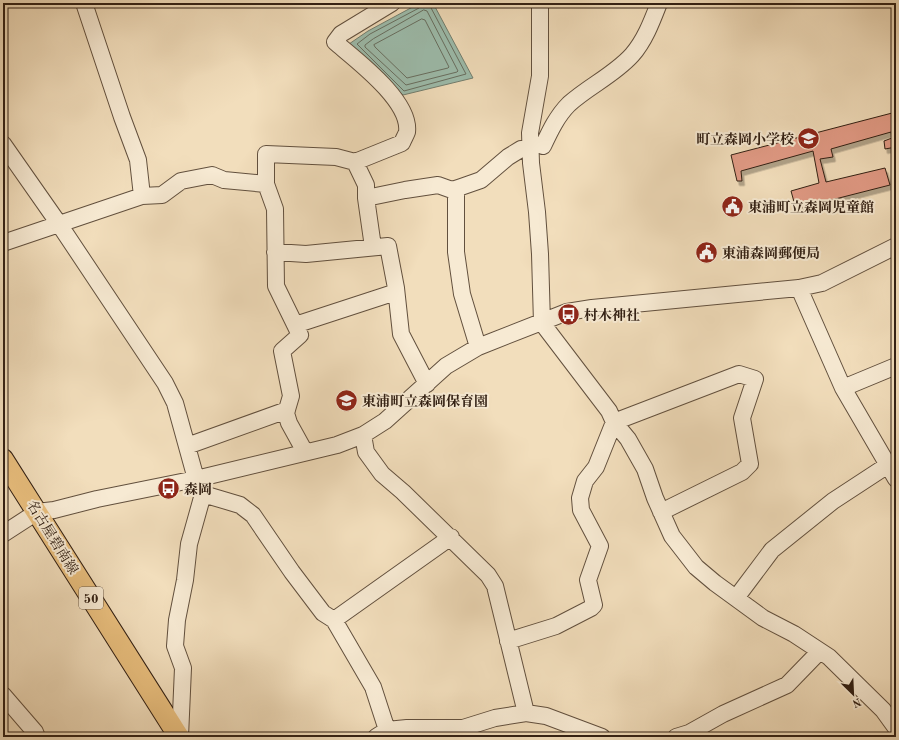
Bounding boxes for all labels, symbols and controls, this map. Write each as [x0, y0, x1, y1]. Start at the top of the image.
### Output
school or university icon: 町立森岡小学校 [796, 126, 822, 152]
place label: 町立森岡小学校 [696, 132, 794, 147]
public building icon: 東浦町立森岡児童館 [719, 194, 745, 220]
place label: 東浦町立森岡児童館 [748, 199, 874, 215]
public building icon: 東浦森岡郵便局 [693, 240, 719, 266]
place label: 東浦森岡郵便局 [722, 245, 820, 261]
bus stop icon: 村木神社 [556, 302, 582, 328]
place label: 村木神社 [584, 308, 640, 323]
school or university icon: 東浦町立森岡保育園 [334, 388, 360, 414]
place label: 東浦町立森岡保育園 [362, 393, 488, 409]
bus stop icon: 森岡 [155, 476, 181, 502]
place label: 森岡 [184, 482, 212, 497]
street label: 名古屋碧南線 [24, 498, 81, 577]
road number: 50 [79, 587, 103, 609]
north arrow [833, 674, 873, 714]
text: N [850, 695, 863, 709]

